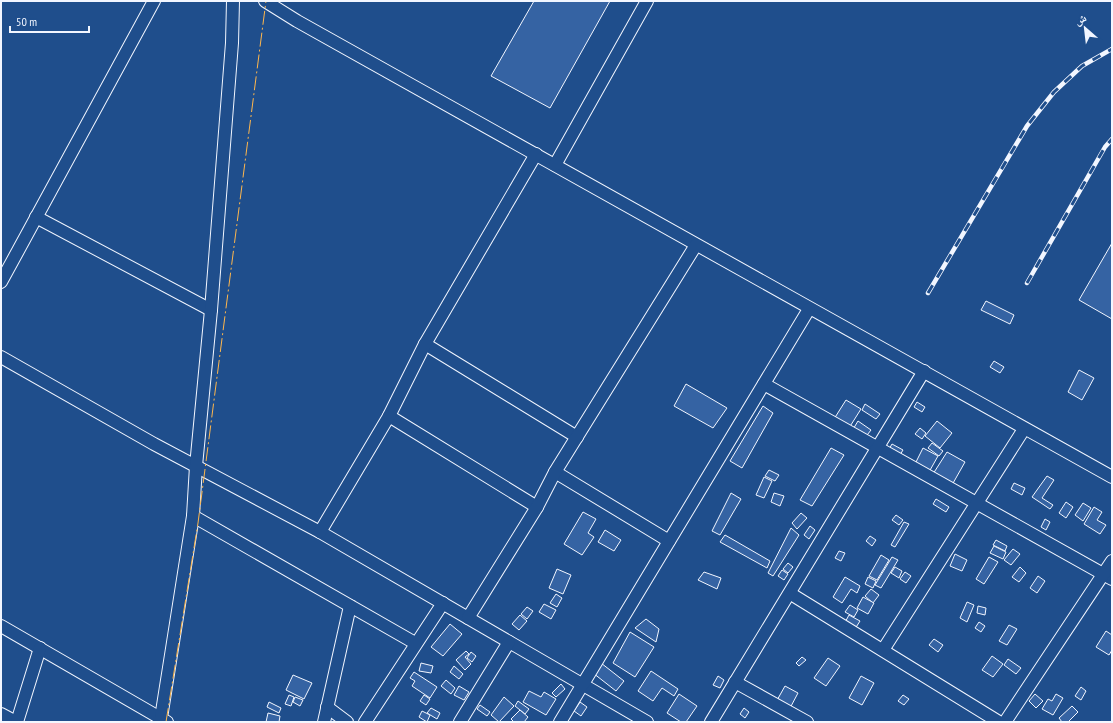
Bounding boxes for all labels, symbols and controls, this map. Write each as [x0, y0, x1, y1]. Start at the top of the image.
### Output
scale bar [10, 8, 89, 34]
north arrow [1065, 8, 1105, 48]
text: ش [1072, 10, 1090, 29]
text: 50 m [16, 14, 37, 29]

